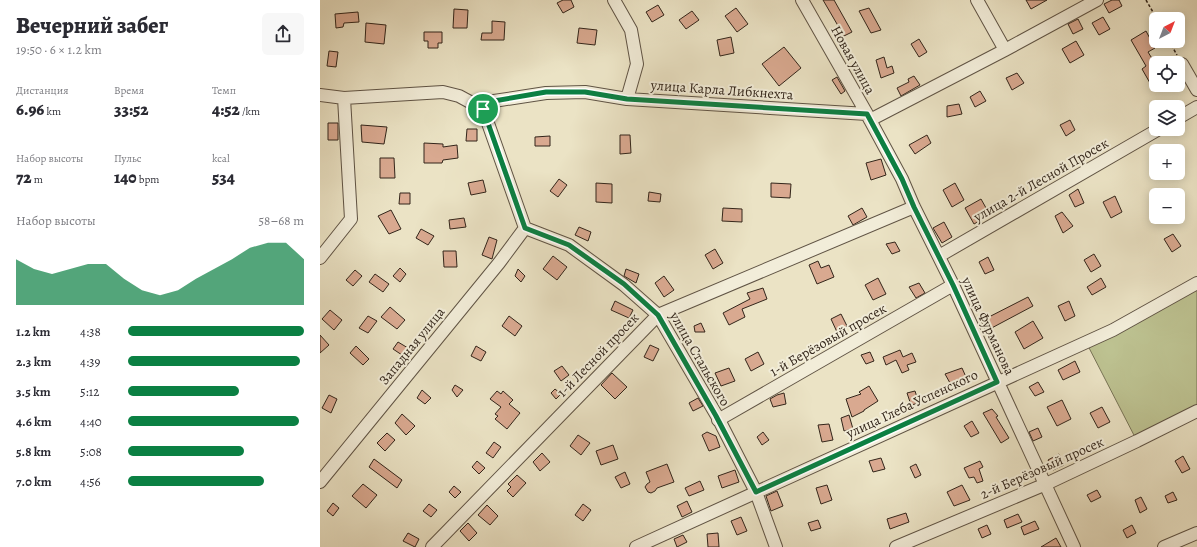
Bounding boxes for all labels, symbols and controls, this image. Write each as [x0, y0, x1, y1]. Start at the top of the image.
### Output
text: Вечерний забег [16, 11, 168, 41]
north arrow [1149, 12, 1185, 48]
map controls [1149, 12, 1185, 224]
button: share [262, 13, 304, 55]
street label: Новая улица [826, 22, 880, 98]
text: 19:50 · 6 × 1.2 km [16, 41, 102, 58]
button: locate [1149, 56, 1185, 92]
street label: улица Карла Либкнехта [649, 75, 794, 104]
text: Дистанция [16, 83, 68, 98]
text: Время [114, 83, 144, 98]
text: Темп [212, 83, 236, 98]
pin [466, 92, 500, 126]
text: 6.96 [16, 98, 44, 121]
text: 33:52 [114, 98, 148, 121]
text: 4:52 [212, 98, 240, 121]
icon: arrive [472, 98, 494, 120]
button: layers [1149, 100, 1185, 136]
text: km [44, 104, 61, 119]
text: /km [240, 104, 260, 119]
street label: улица 2-й Лесной Просек [969, 134, 1112, 227]
button: + [1149, 144, 1185, 180]
text: Набор высоты [16, 151, 83, 166]
text: Пульс [114, 151, 142, 166]
text: kcal [212, 151, 230, 166]
text: 72 [16, 166, 32, 189]
text: 140 [114, 166, 137, 189]
text: 534 [212, 166, 235, 189]
text: m [32, 172, 43, 187]
text: bpm [137, 172, 159, 187]
button: − [1149, 188, 1185, 224]
text: Набор высоты [16, 212, 96, 229]
text: 58–68 m [258, 212, 304, 229]
street label: улица Фурманова [957, 273, 1019, 379]
street label: 1-й Берёзовый просек [766, 299, 890, 381]
street label: Западная улица [375, 303, 450, 389]
street label: улица Стальского [665, 307, 735, 410]
street label: 1-й Лесной просек [553, 309, 643, 401]
text: 1.2 km [16, 323, 50, 340]
text: 4:38 [80, 323, 101, 340]
text: 2.3 km [16, 353, 51, 370]
text: 4:39 [80, 353, 100, 370]
street label: улица Глеба Успенского [842, 365, 981, 443]
text: 3.5 km [16, 383, 51, 400]
text: 5:12 [80, 383, 99, 400]
text: 4.6 km [16, 413, 52, 430]
text: 4:40 [80, 413, 102, 430]
street label: 2-й Берёзовый просек [977, 432, 1107, 504]
text: 5.8 km [16, 443, 51, 460]
text: 5:08 [80, 443, 102, 460]
text: 7.0 km [16, 473, 52, 490]
text: 4:56 [80, 473, 101, 490]

